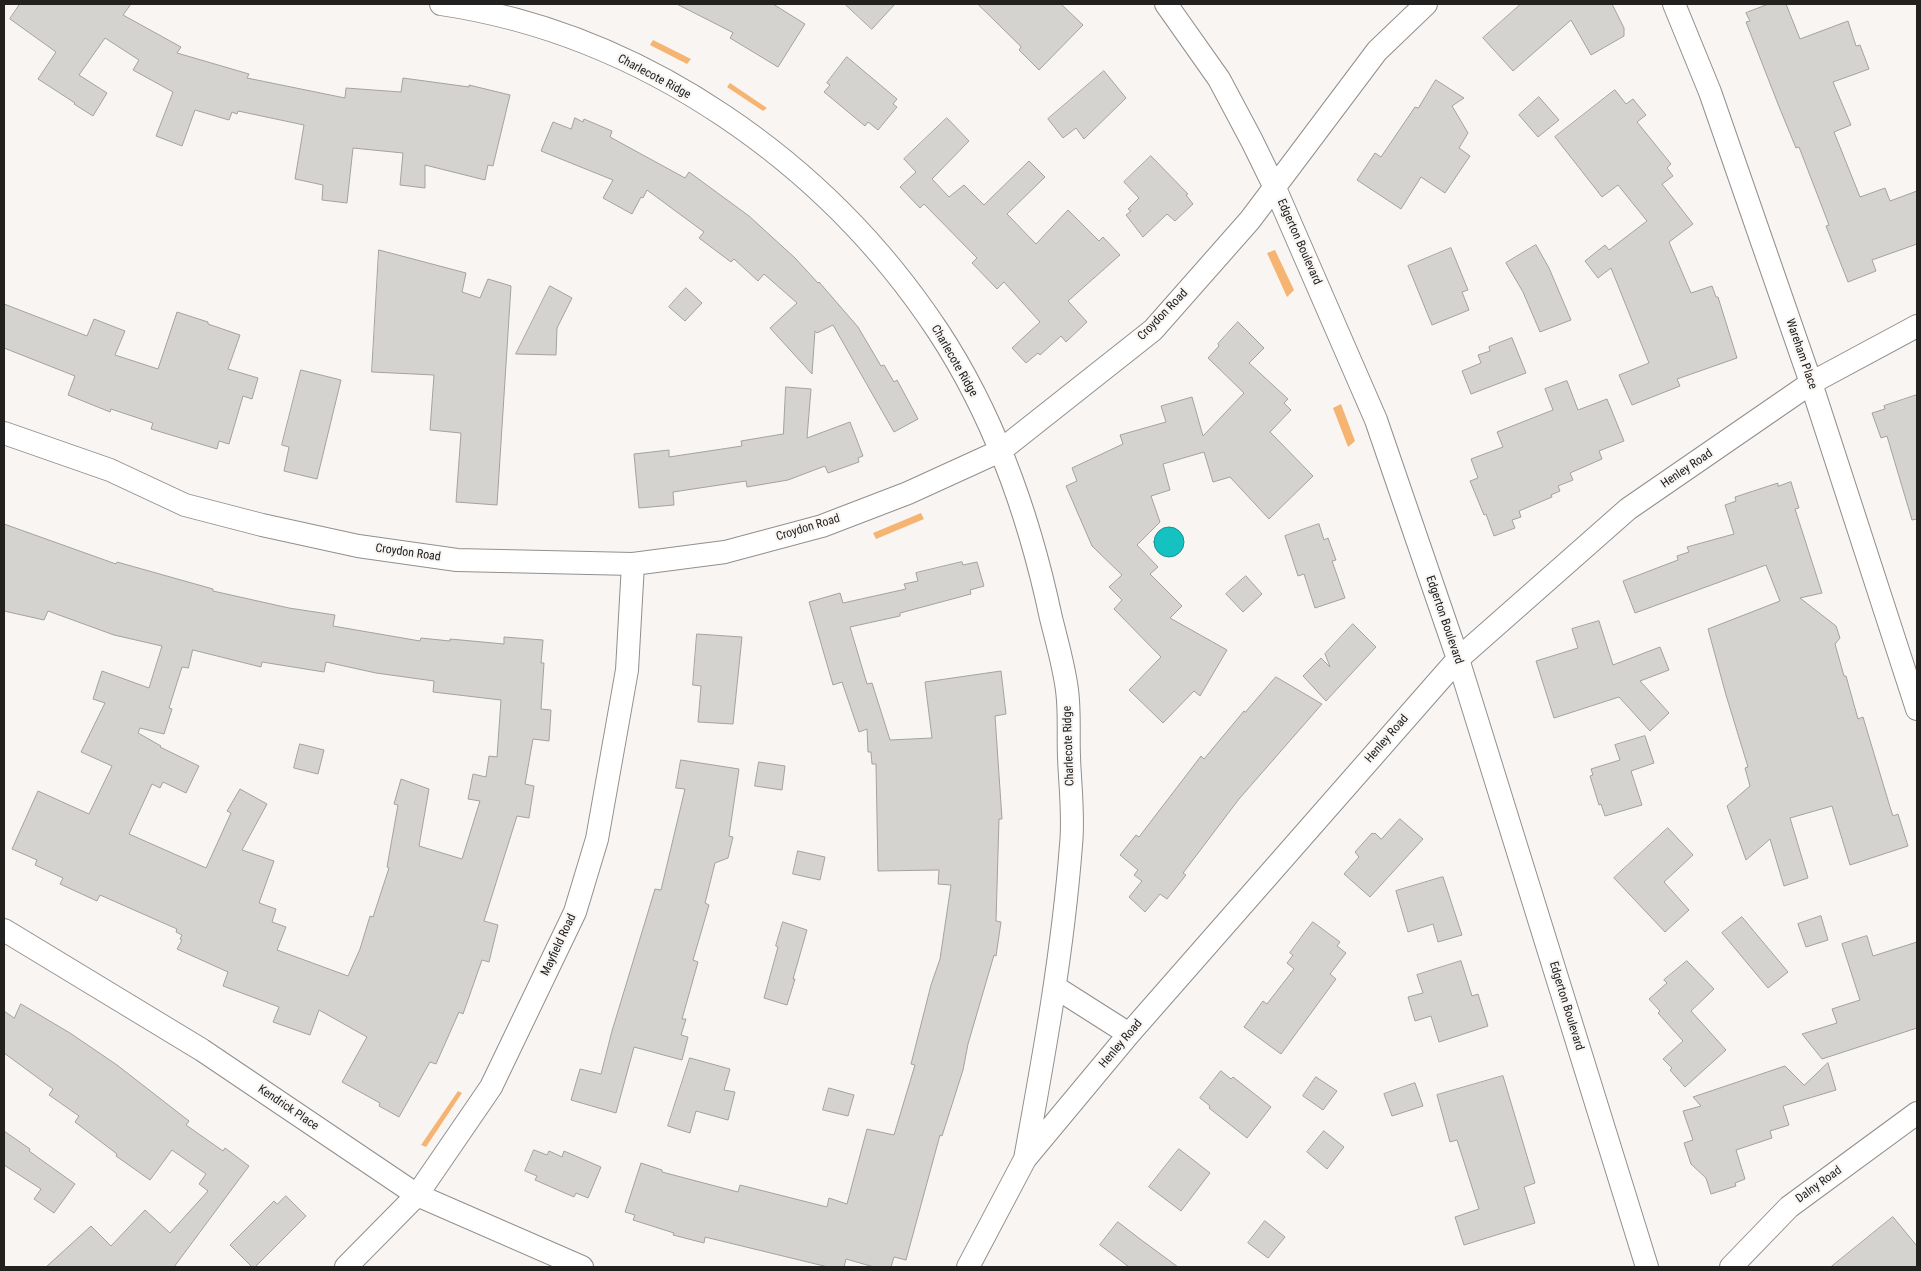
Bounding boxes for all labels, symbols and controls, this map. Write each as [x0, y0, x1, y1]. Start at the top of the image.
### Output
street label: Charlecote Ridge [615, 52, 693, 102]
street label: Edgerton Boulevard [1274, 197, 1324, 287]
street label: Croydon Road [1135, 286, 1191, 344]
street label: Wareham Place [1782, 317, 1820, 391]
street label: Charlecote Ridge [928, 323, 980, 399]
street label: Henley Road [1659, 447, 1715, 491]
street label: Croydon Road [774, 511, 842, 545]
street label: Croydon Road [374, 541, 442, 565]
street label: Edgerton Boulevard [1422, 574, 1466, 666]
street label: Charlecote Ridge [1060, 706, 1078, 786]
street label: Henley Road [1362, 712, 1412, 766]
street label: Mayfield Road [538, 912, 580, 978]
street label: Edgerton Boulevard [1546, 960, 1586, 1052]
street label: Henley Road [1097, 1017, 1145, 1071]
street label: Kendrick Place [255, 1082, 321, 1134]
street label: Dalny Road [1793, 1164, 1845, 1206]

